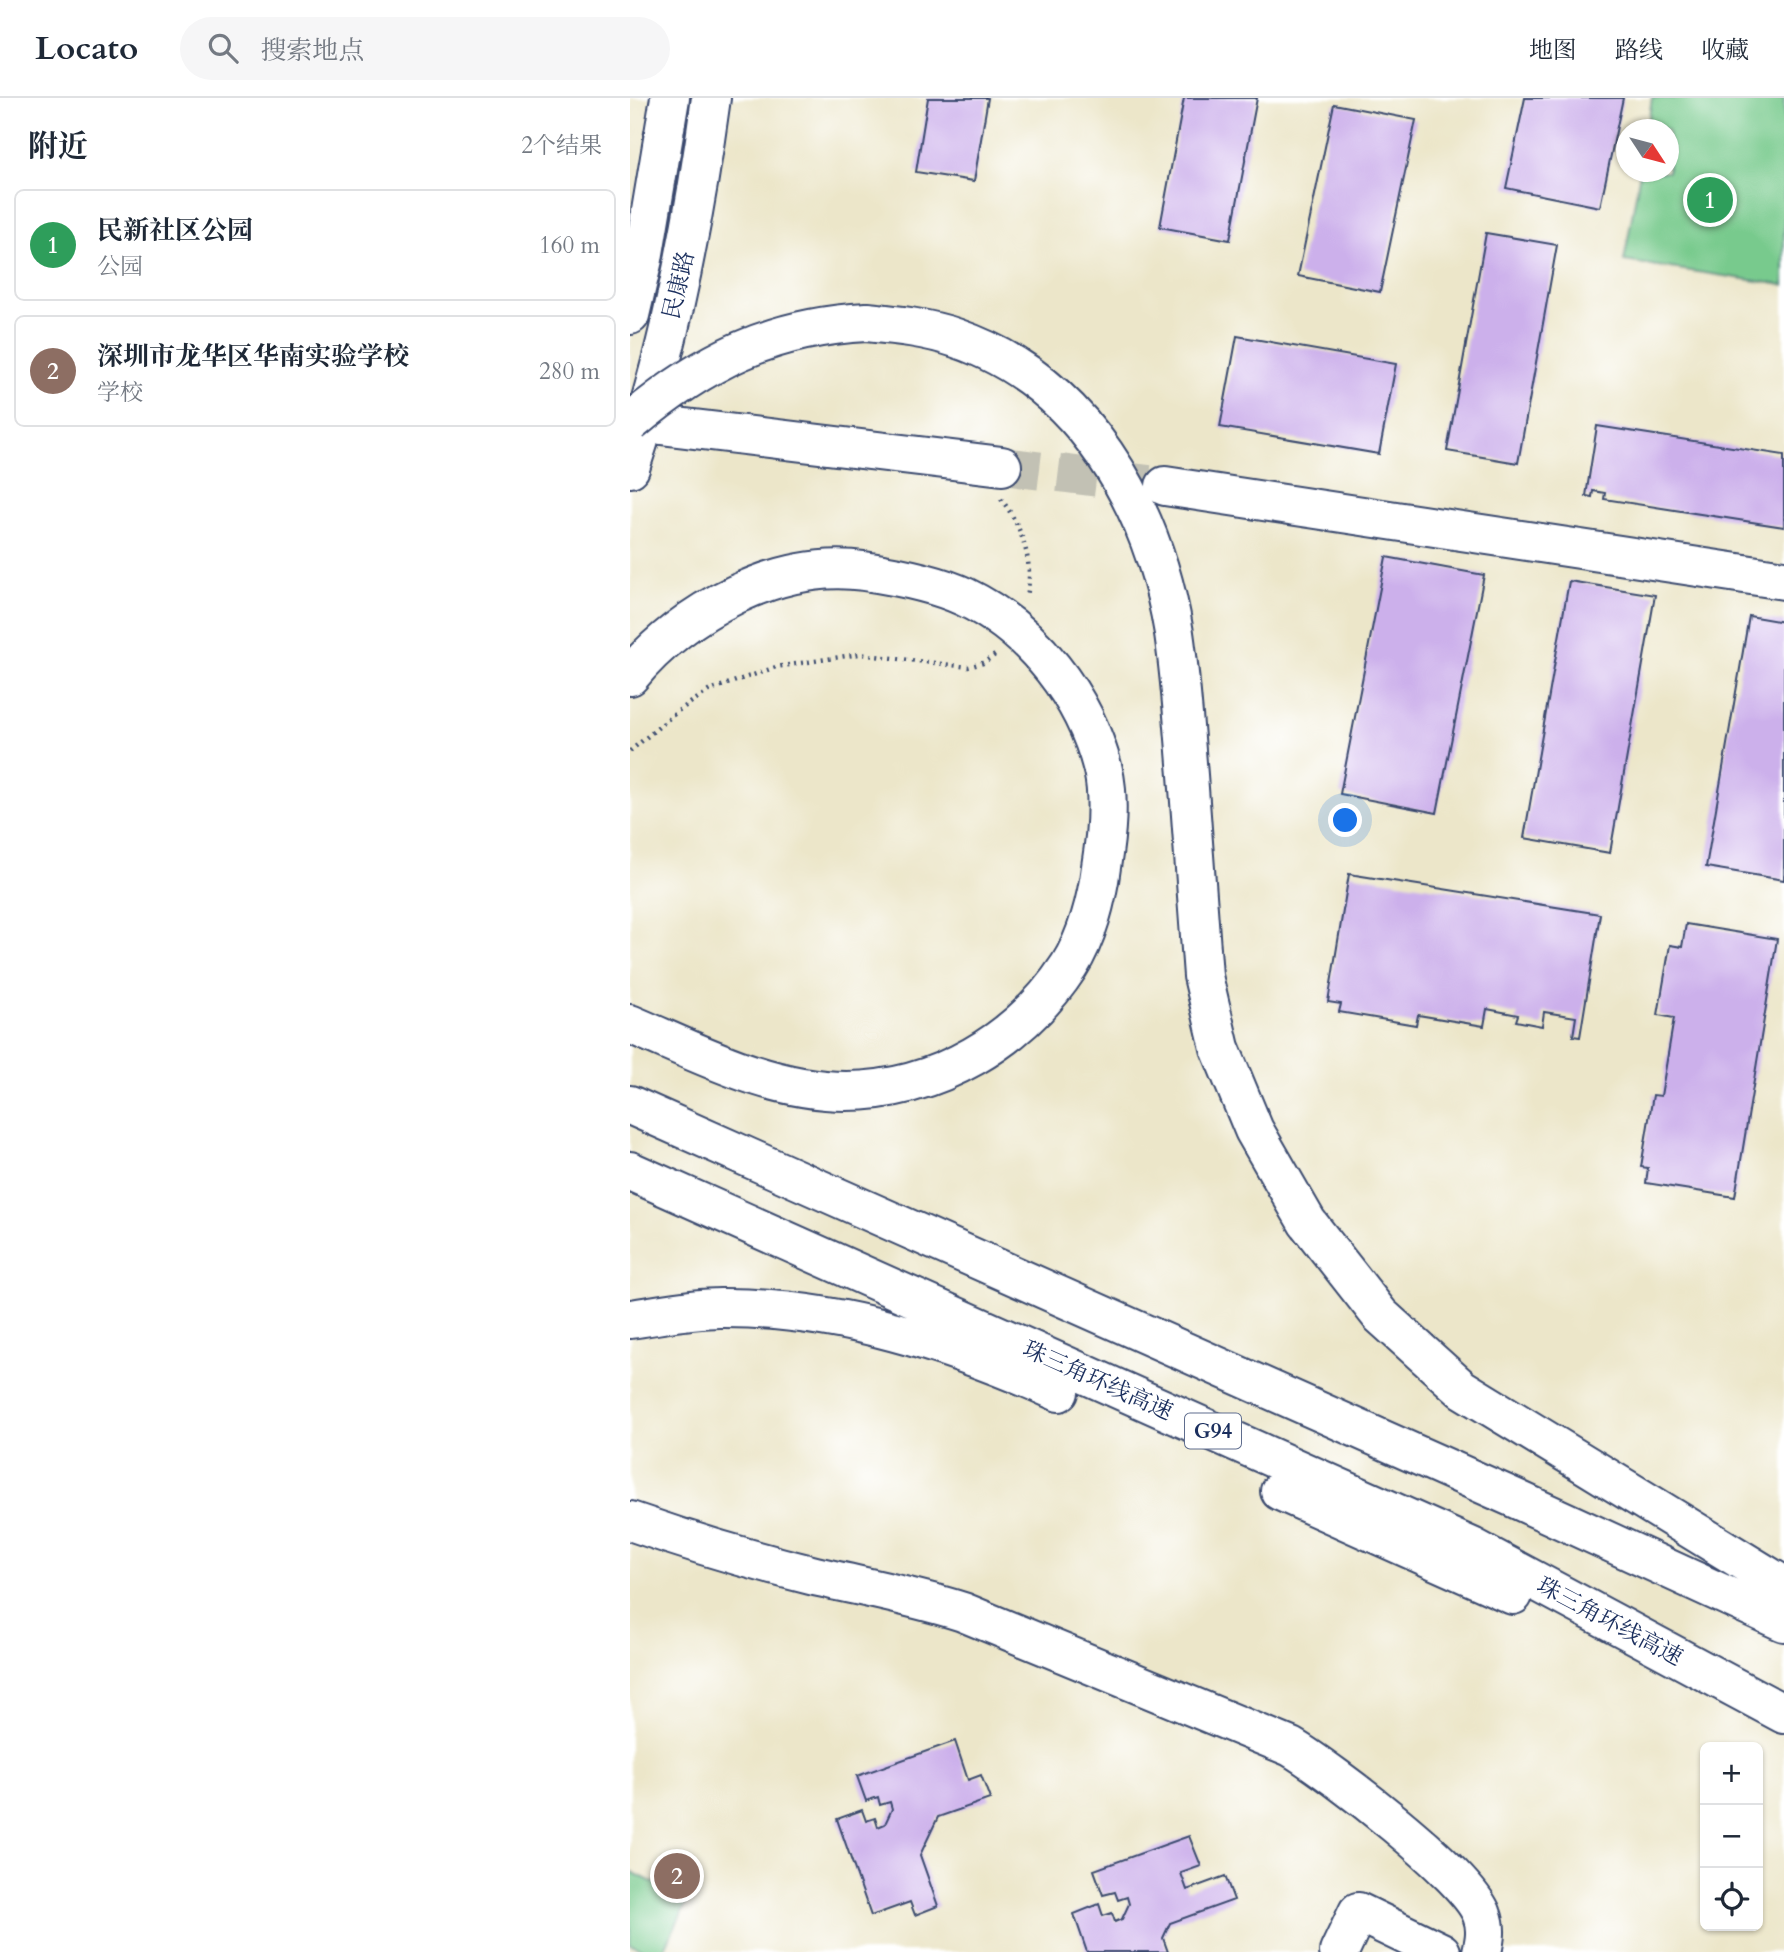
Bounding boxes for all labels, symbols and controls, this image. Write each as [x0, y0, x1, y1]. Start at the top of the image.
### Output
search box [180, 17, 670, 80]
text: Locato [35, 26, 138, 71]
icon: search [204, 29, 242, 67]
text: 搜索地点 [260, 33, 364, 68]
text: 地图 [1529, 34, 1577, 67]
text: 路线 [1615, 34, 1663, 67]
text: 收藏 [1701, 34, 1749, 67]
north arrow [1616, 119, 1679, 182]
text: 附近 [28, 126, 88, 167]
text: 2个结果 [521, 130, 602, 161]
pin: 1 [1687, 174, 1733, 226]
text: 民新社区公园 [97, 213, 253, 248]
text: 1 [47, 230, 59, 261]
text: 160 m [539, 230, 600, 261]
street label: 民康路 [656, 248, 701, 322]
text: 公园 [97, 251, 143, 282]
text: 深圳市龙华区华南实验学校 [97, 339, 409, 374]
text: 2 [47, 356, 59, 387]
text: 280 m [539, 356, 600, 387]
text: 学校 [97, 377, 143, 408]
your location [1328, 803, 1362, 837]
street label: 珠三角环线高速 [1018, 1334, 1178, 1427]
road number: G94 [1185, 1414, 1241, 1448]
street label: 珠三角环线高速 [1531, 1570, 1688, 1673]
map controls [1700, 1742, 1763, 1931]
button: + [1700, 1742, 1763, 1805]
button: − [1700, 1805, 1763, 1868]
pin: 2 [654, 1850, 700, 1902]
button: locate [1700, 1868, 1763, 1931]

